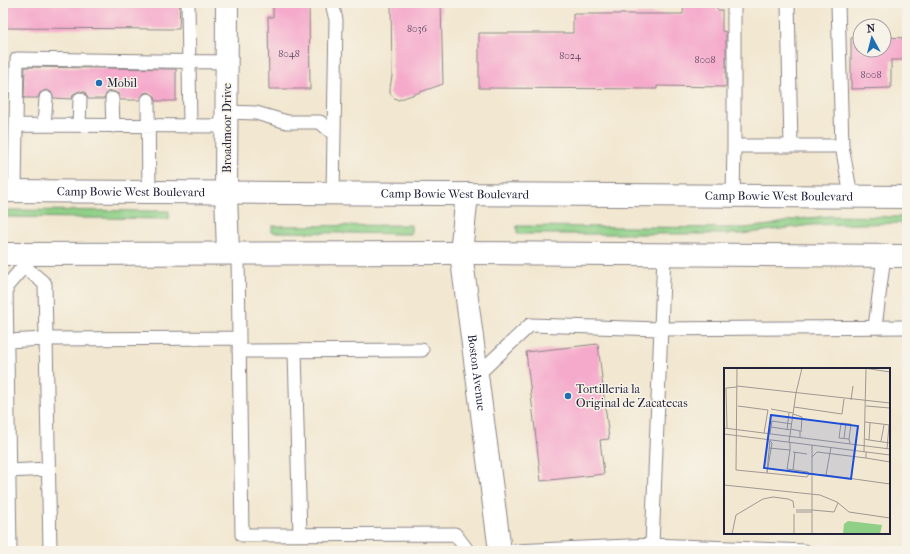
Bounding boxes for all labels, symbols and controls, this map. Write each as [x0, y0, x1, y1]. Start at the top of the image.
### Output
north arrow [852, 18, 892, 58]
text: N [866, 22, 876, 36]
house number: 8036 [407, 23, 428, 35]
house number: 8048 [278, 48, 300, 60]
house number: 8024 [559, 50, 582, 62]
house number: 8008 [694, 54, 716, 66]
house number: 8008 [860, 69, 882, 81]
place label: Mobil [107, 76, 138, 90]
marker: Mobil [94, 78, 104, 88]
street label: Broadmoor Drive [220, 83, 234, 173]
street label: Camp Bowie West Boulevard [57, 184, 206, 199]
street label: Camp Bowie West Boulevard [381, 187, 530, 201]
street label: Camp Bowie West Boulevard [705, 189, 854, 204]
street label: Boston Avenue [465, 334, 489, 412]
inset map [724, 368, 890, 534]
place label: Tortilleria la Original de Zacatecas [576, 382, 688, 410]
marker: Tortilleria la Original de Zacatecas [563, 391, 573, 401]

